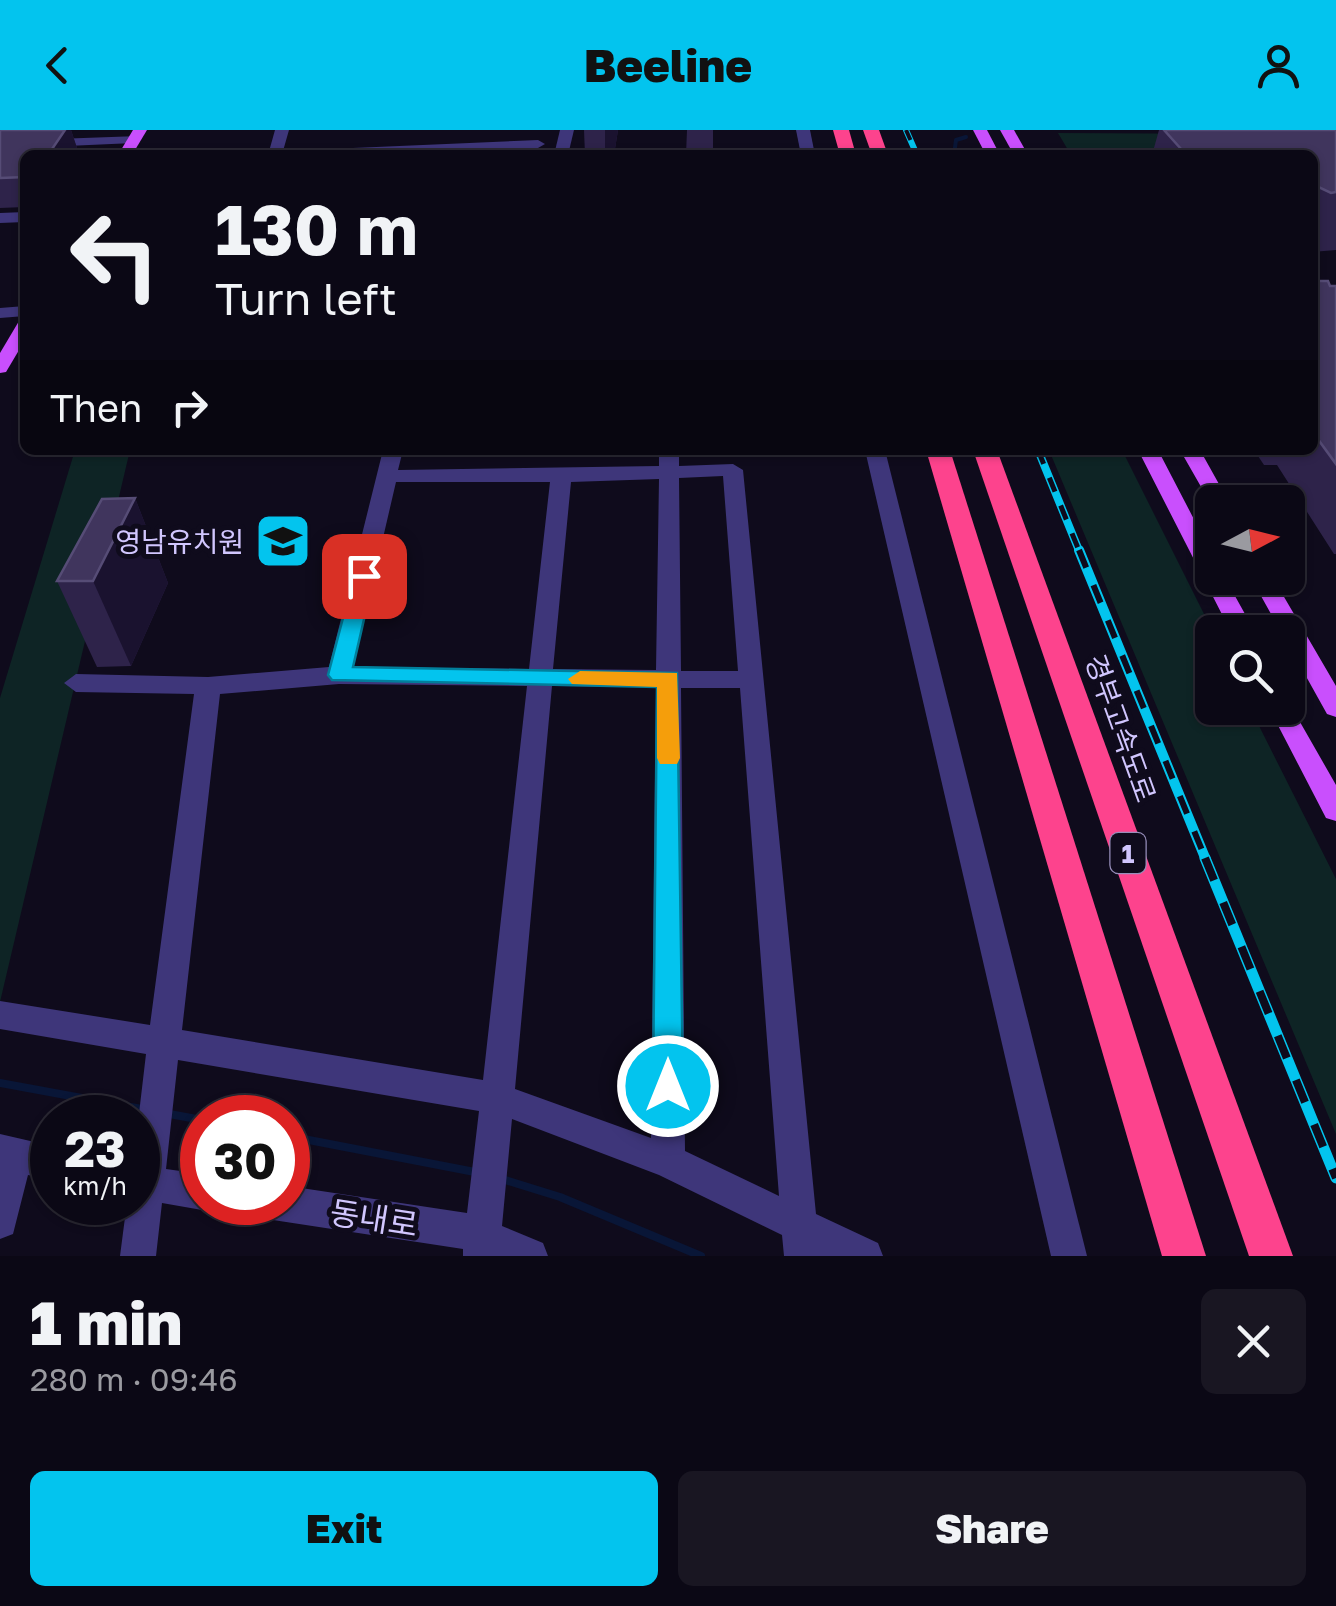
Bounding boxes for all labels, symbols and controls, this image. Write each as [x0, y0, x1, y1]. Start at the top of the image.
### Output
icon: back [30, 38, 85, 93]
text: Beeline [584, 38, 752, 92]
icon: person [1251, 38, 1306, 93]
text: 130 m [215, 186, 418, 270]
icon: left [50, 190, 180, 320]
text: Turn left [215, 271, 397, 325]
icon: right [162, 380, 217, 435]
text: Then [50, 385, 142, 430]
north arrow [1195, 485, 1305, 595]
map controls [1195, 485, 1305, 725]
school or university icon: 영남유치원 [253, 511, 313, 571]
place label: 영남유치원 [115, 525, 244, 558]
pin [322, 534, 407, 619]
icon: arrive [337, 549, 392, 604]
button: search [1195, 615, 1305, 725]
street label: 경부고속도로 [1079, 650, 1163, 806]
road number: 1 [1110, 833, 1146, 873]
position arrow [616, 1034, 720, 1138]
speed limit sign: 30 [180, 1095, 310, 1225]
text: 23 [64, 1118, 125, 1178]
text: km/h [63, 1170, 127, 1201]
street label: 동내로 [327, 1192, 421, 1244]
text: 1 min [30, 1286, 182, 1358]
button: close [1201, 1289, 1306, 1394]
text: 280 m · 09:46 [30, 1360, 238, 1398]
button: Exit [30, 1471, 658, 1586]
button: Share [678, 1471, 1306, 1586]

